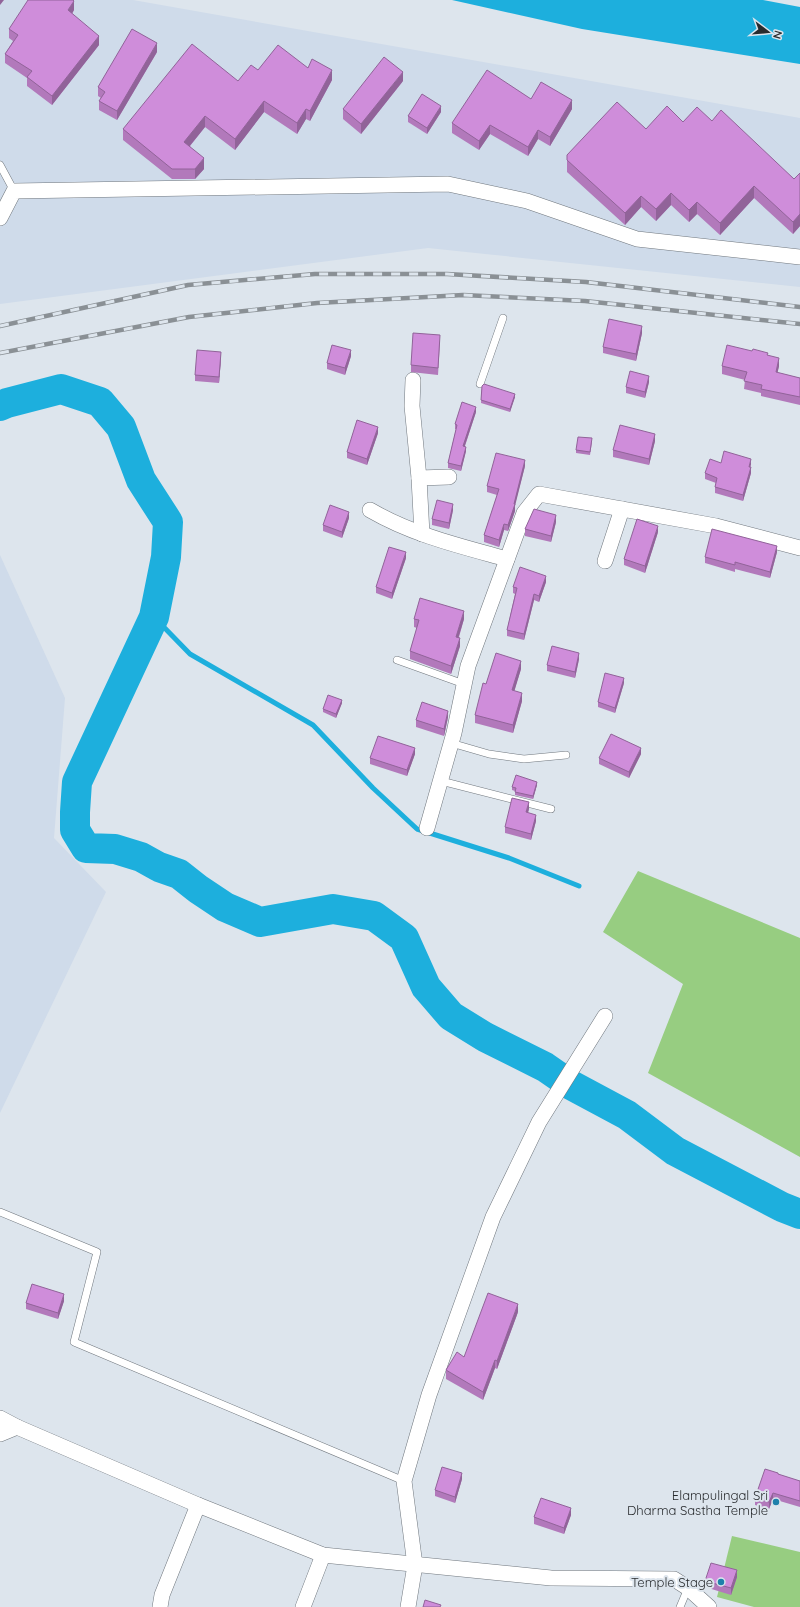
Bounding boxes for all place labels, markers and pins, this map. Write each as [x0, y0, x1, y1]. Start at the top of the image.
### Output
place label: Elampulingal Sri Dharma Sastha Temple [627, 1487, 768, 1518]
marker: Elampulingal Sri Dharma Sastha Temple [771, 1497, 781, 1507]
place label: Temple Stage [631, 1574, 713, 1590]
marker: Temple Stage [716, 1577, 726, 1587]

